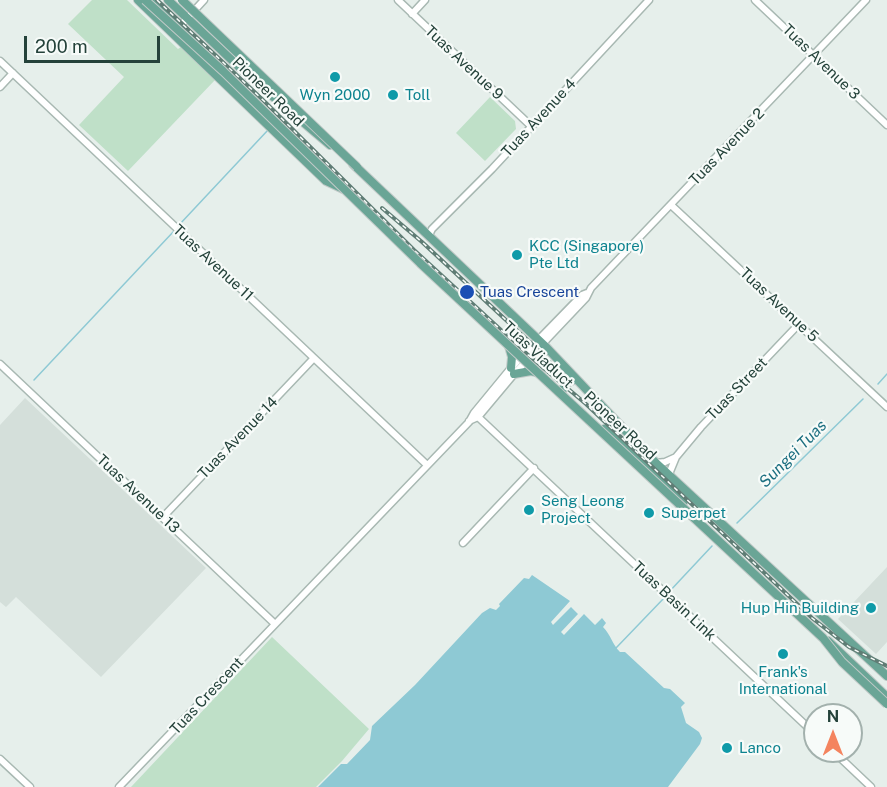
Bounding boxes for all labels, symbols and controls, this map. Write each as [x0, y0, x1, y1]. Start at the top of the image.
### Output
street label: Tuas Avenue 3 [778, 21, 864, 103]
street label: Tuas Avenue 9 [421, 22, 507, 104]
scale bar [27, 24, 164, 62]
text: 200 m [35, 36, 88, 57]
street label: Pioneer Road [229, 53, 307, 131]
marker: Wyn 2000 [328, 70, 342, 84]
street label: Tuas Avenue 4 [498, 75, 580, 161]
place label: Wyn 2000 [300, 86, 370, 104]
place label: Toll [405, 86, 430, 104]
marker: Toll [386, 88, 400, 102]
street label: Tuas Avenue 2 [686, 105, 768, 189]
street label: Tuas Avenue 11 [169, 221, 257, 305]
place label: KCC (Singapore) Pte Ltd [529, 237, 644, 272]
marker: KCC (Singapore) Pte Ltd [510, 248, 524, 262]
street label: Tuas Avenue 5 [736, 264, 822, 346]
marker: Tuas Crescent [458, 283, 476, 301]
place label: Tuas Crescent [480, 283, 579, 301]
street label: Tuas Viaduct [499, 318, 577, 392]
street label: Tuas Street [703, 354, 771, 424]
street label: Pioneer Road [580, 388, 660, 464]
street label: Tuas Avenue 14 [194, 393, 282, 483]
water label: Sungei Tuas [755, 416, 831, 492]
street label: Tuas Avenue 13 [93, 451, 183, 537]
place label: Seng Leong Project [541, 492, 625, 527]
marker: Seng Leong Project [522, 503, 536, 517]
place label: Superpet [661, 504, 726, 522]
marker: Superpet [642, 506, 656, 520]
street label: Tuas Basin Link [628, 558, 720, 644]
place label: Hup Hin Building [741, 599, 859, 617]
marker: Hup Hin Building [864, 601, 878, 615]
marker: Frank's International [776, 647, 790, 661]
street label: Tuas Crescent [167, 654, 247, 738]
place label: Frank's International [739, 663, 827, 698]
north arrow [803, 703, 863, 763]
text: N [827, 707, 839, 726]
place label: Lanco [739, 739, 781, 757]
marker: Lanco [720, 741, 734, 755]

